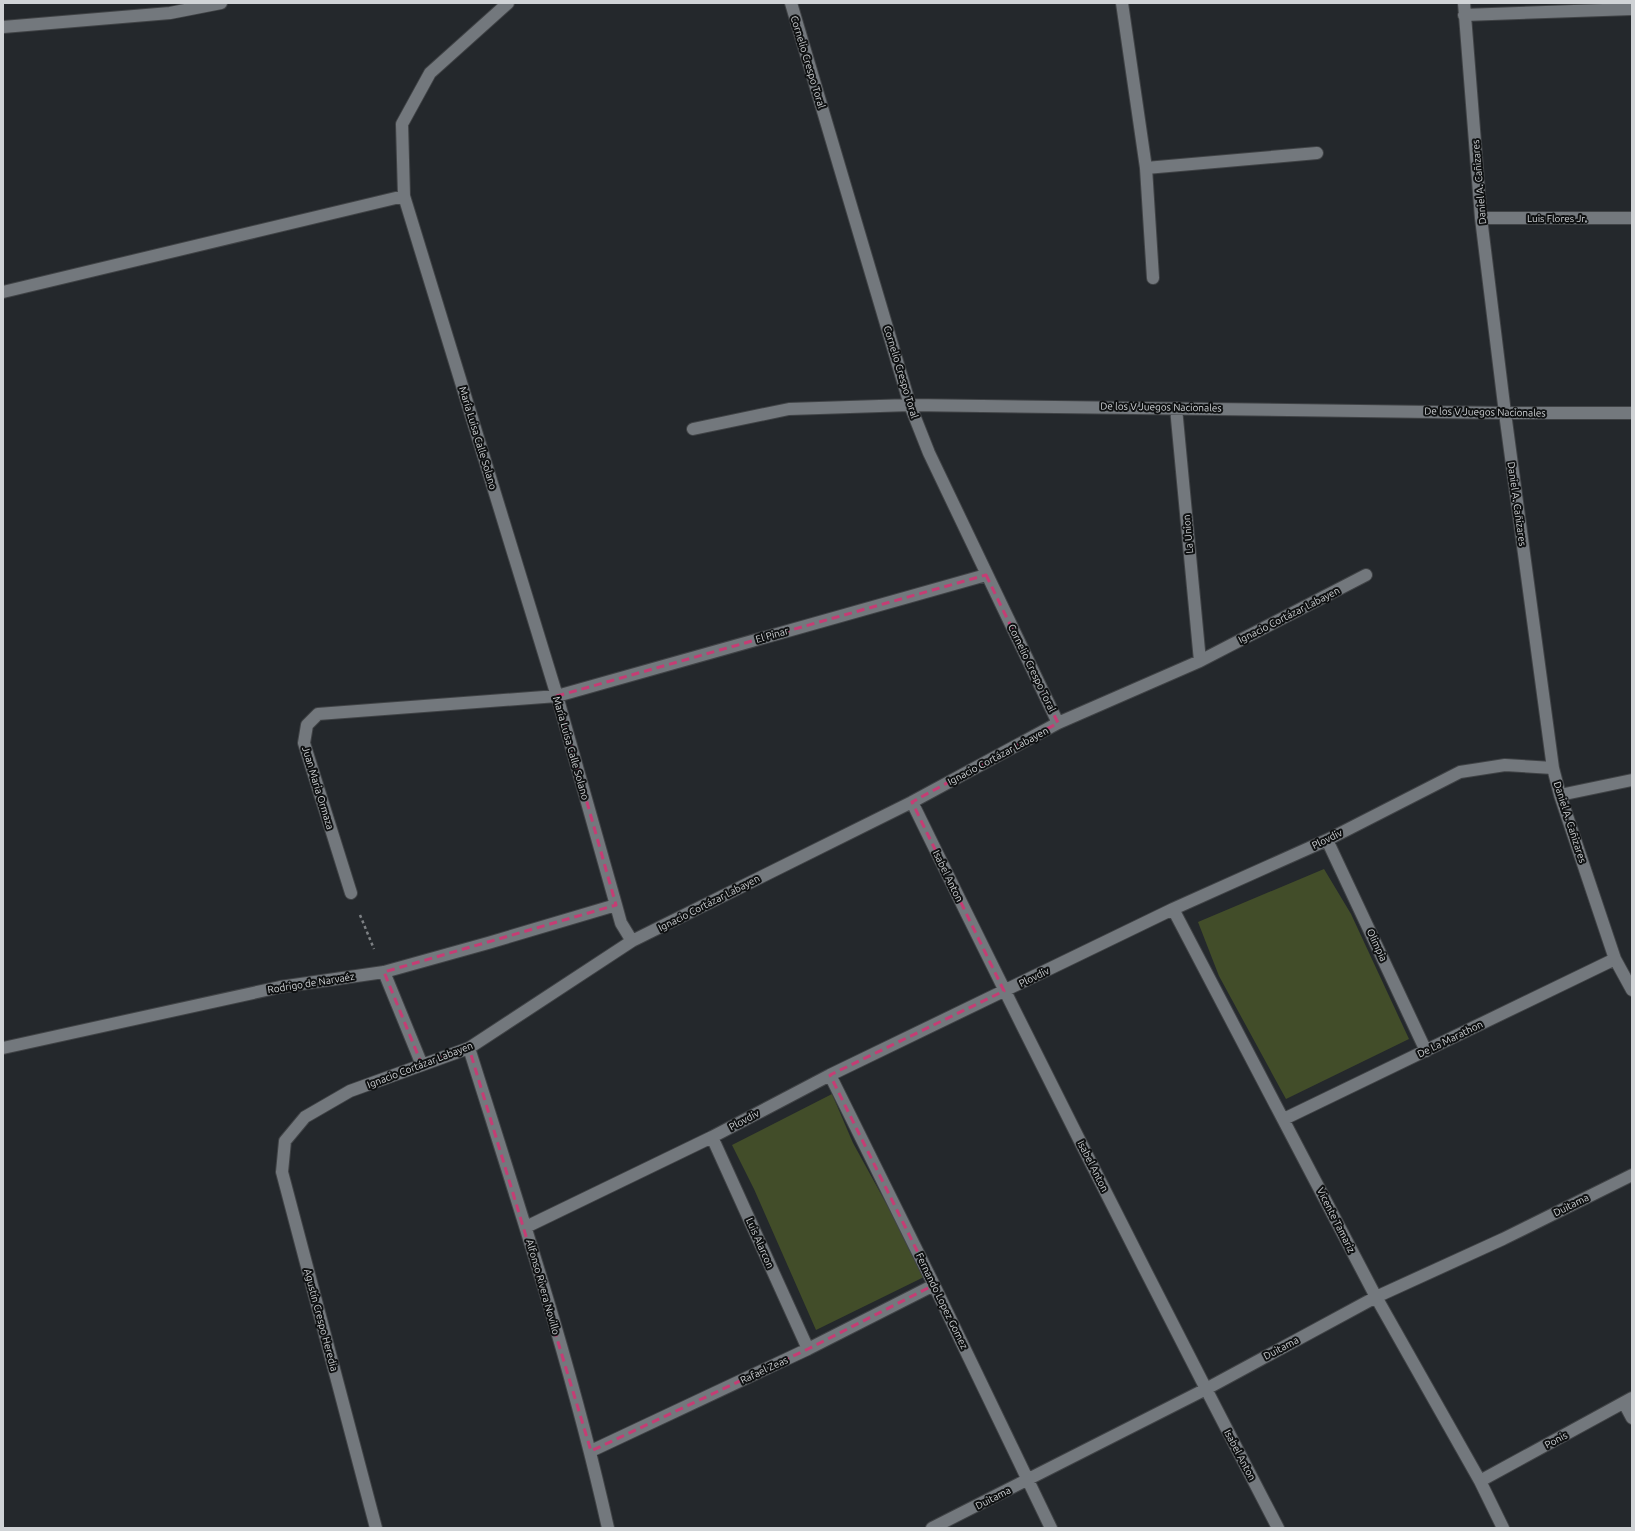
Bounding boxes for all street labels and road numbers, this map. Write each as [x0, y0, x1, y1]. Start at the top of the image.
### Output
street label: Cornelio Crespo Toral [789, 14, 827, 110]
street label: Daniel A. Cañizares [1470, 139, 1488, 225]
street label: Luis Flores Jr. [1527, 213, 1587, 224]
street label: Cornelio Crespo Toral [882, 324, 920, 420]
street label: María Luisa Calle Solano [457, 385, 499, 491]
street label: De los V Juegos Nacionales [1100, 400, 1222, 414]
street label: De los V Juegos Nacionales [1424, 405, 1546, 419]
street label: Daniel A. Cañizares [1506, 461, 1528, 547]
street label: La Union [1181, 514, 1195, 554]
street label: Ignacio Cortázar Labayen [1236, 585, 1342, 645]
street label: Cornelio Crespo Toral [1006, 622, 1058, 714]
street label: El Pinar [754, 625, 790, 645]
street label: María Luisa Calle Solano [551, 695, 591, 801]
street label: Ignacio Cortázar Labayen [946, 725, 1050, 787]
street label: Juan Maria Ormaza [300, 745, 336, 831]
street label: Daniel A. Cañizares [1552, 780, 1588, 864]
street label: Plovdiv [1310, 827, 1344, 851]
street label: Isabel Anton [931, 848, 965, 904]
street label: Ignacio Cortázar Labayen [656, 873, 762, 933]
street label: Olimpia [1365, 927, 1389, 963]
street label: Plovdiv [1017, 965, 1051, 989]
street label: Rodrigo de Narvaéz [267, 971, 356, 995]
street label: De La Marathon [1416, 1018, 1484, 1060]
street label: Ignacio Cortázar Labayen [366, 1040, 474, 1090]
street label: Plovdiv [727, 1107, 761, 1132]
street label: Isabel Anton [1075, 1139, 1111, 1193]
street label: Vicente Tamariz [1315, 1186, 1357, 1255]
street label: Duitama [1551, 1192, 1591, 1218]
street label: Luis Alarcon [744, 1216, 776, 1270]
street label: Alfonso Rivera Novillo [524, 1238, 562, 1336]
street label: Fernando Lopez Gomez [914, 1251, 970, 1351]
street label: Agustín Crespo Heredia [302, 1268, 340, 1372]
street label: Duitama [1262, 1334, 1300, 1362]
street label: Rafael Zeas [738, 1354, 790, 1386]
street label: Isabel Anton [1222, 1428, 1258, 1482]
street label: Ponis [1543, 1429, 1569, 1451]
street label: Duitama [974, 1484, 1012, 1512]

